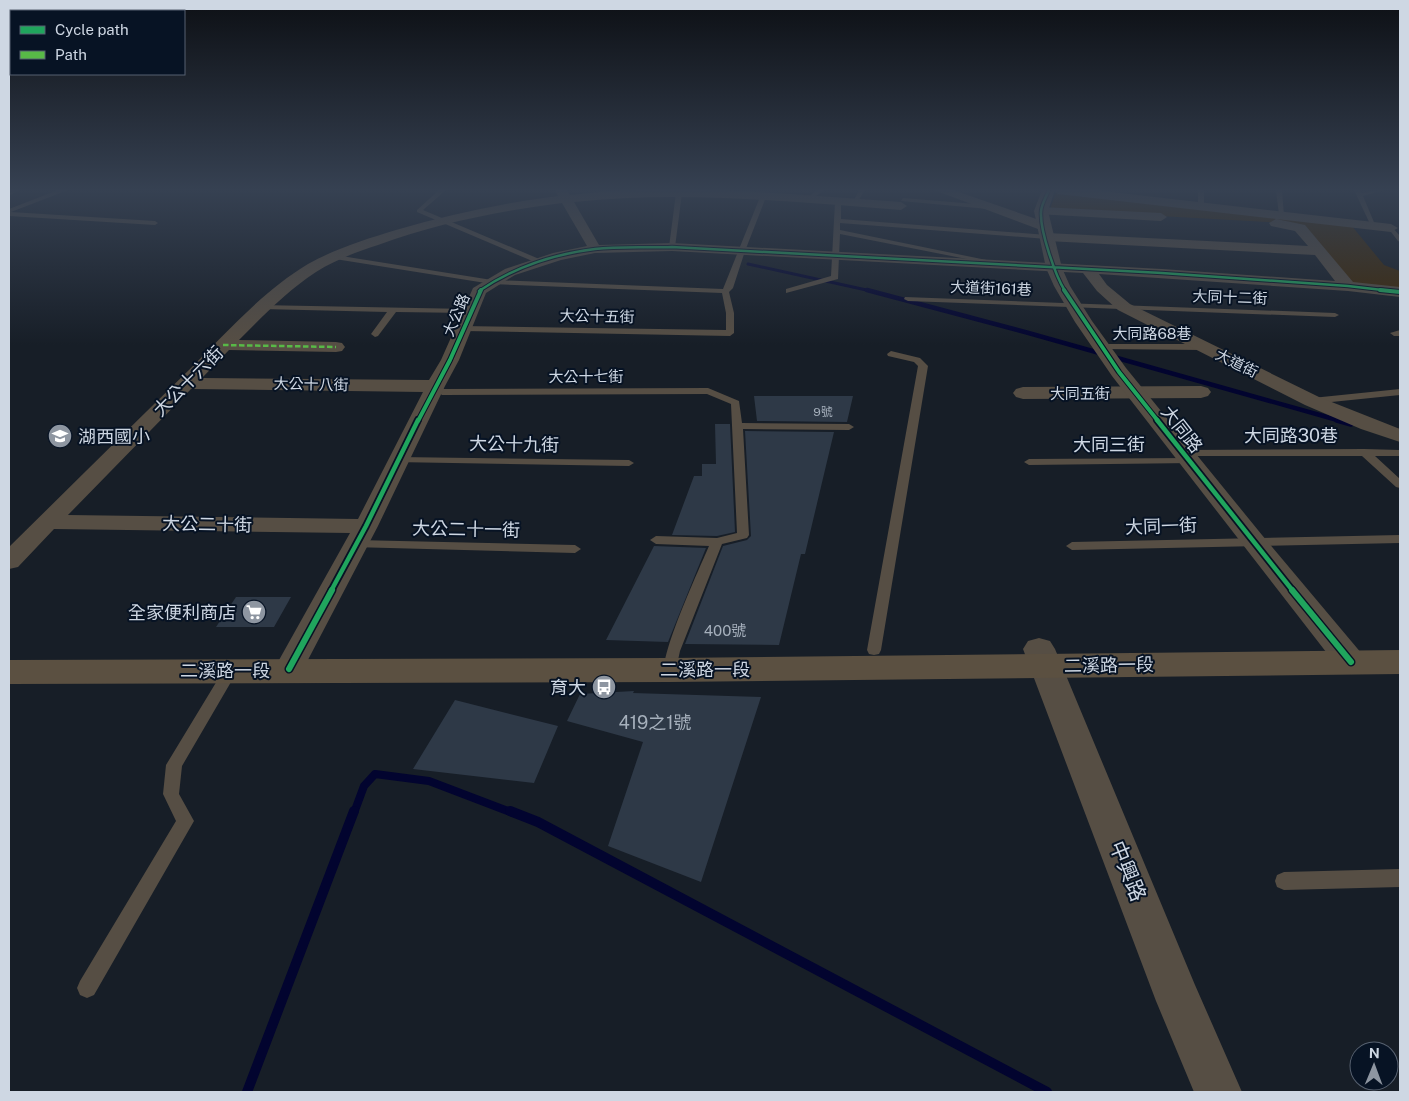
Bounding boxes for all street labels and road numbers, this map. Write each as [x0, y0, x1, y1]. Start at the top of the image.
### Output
street label: 大道街161巷 [950, 278, 1032, 298]
street label: 大同十二街 [1192, 287, 1268, 307]
street label: 大公路 [439, 291, 473, 339]
street label: 大公十五街 [559, 307, 635, 325]
street label: 大同路68巷 [1113, 325, 1191, 342]
street label: 大公十六街 [149, 342, 227, 420]
street label: 大道街 [1213, 345, 1261, 381]
street label: 大公十七街 [548, 368, 624, 385]
street label: 大公十八街 [273, 375, 349, 393]
street label: 大同五街 [1050, 385, 1110, 402]
street label: 大同路 [1157, 401, 1207, 457]
street label: 大同路30巷 [1244, 425, 1338, 446]
street label: 大公十九街 [469, 433, 559, 455]
street label: 大同三街 [1073, 434, 1145, 455]
street label: 大公二十街 [162, 513, 252, 535]
street label: 大同一街 [1125, 514, 1197, 538]
street label: 大公二十一街 [412, 518, 520, 540]
street label: 二溪路一段 [1064, 654, 1154, 676]
street label: 二溪路一段 [660, 659, 750, 680]
street label: 二溪路一段 [180, 660, 270, 681]
street label: 中興路 [1105, 837, 1151, 905]

